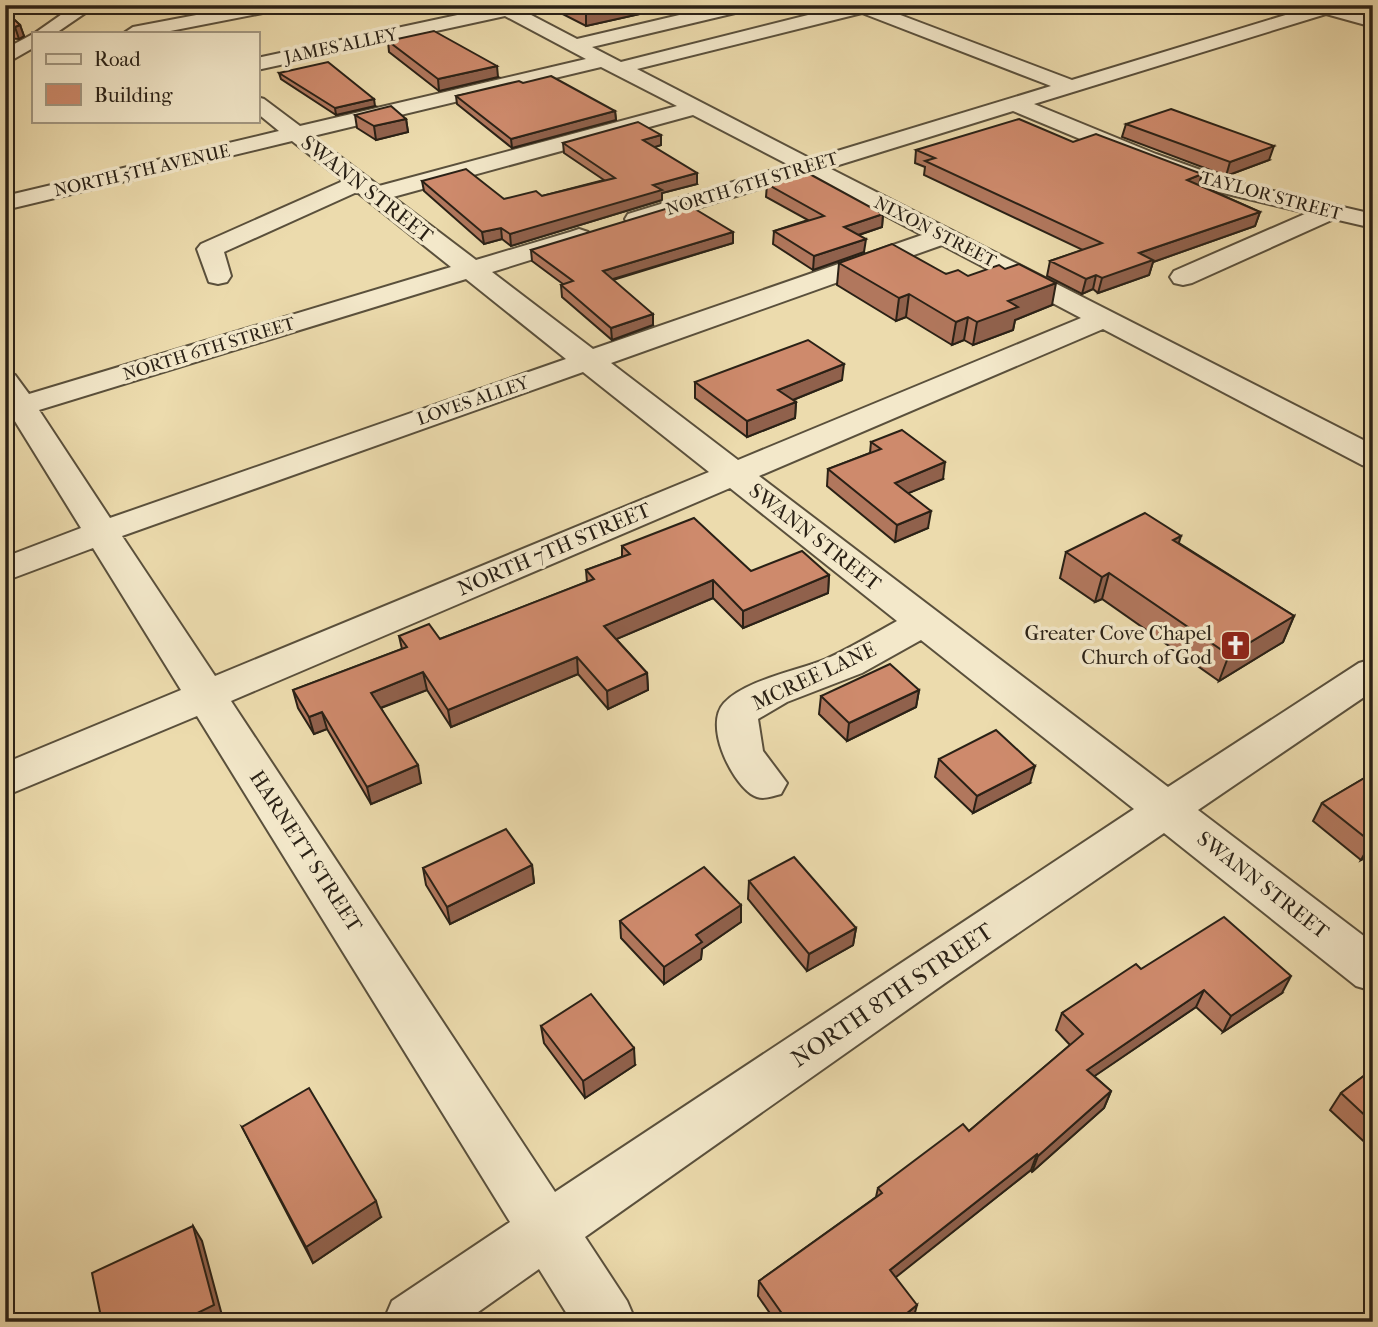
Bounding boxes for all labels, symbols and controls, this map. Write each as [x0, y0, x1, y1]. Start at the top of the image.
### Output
street label: JAMES ALLEY [280, 24, 400, 69]
legend [32, 32, 259, 122]
text: Road [94, 47, 141, 71]
text: Building [94, 83, 173, 107]
street label: SWANN STREET [297, 130, 438, 248]
street label: NORTH 5TH AVENUE [52, 141, 232, 201]
street label: NORTH 6TH STREET [663, 148, 841, 220]
street label: TAYLOR STREET [1198, 167, 1345, 225]
street label: NIXON STREET [870, 192, 1000, 272]
street label: NORTH 6TH STREET [120, 313, 298, 385]
street label: LOVES ALLEY [414, 372, 532, 430]
street label: SWANN STREET [745, 478, 886, 596]
street label: NORTH 7TH STREET [454, 497, 655, 601]
place label: Greater Cove Chapel Church of God [1024, 621, 1213, 669]
church icon: Greater Cove Chapel Church of God [1218, 628, 1252, 662]
street label: MCREE LANE [748, 637, 880, 715]
street label: HARNETT STREET [245, 766, 368, 937]
street label: SWANN STREET [1193, 826, 1334, 944]
street label: NORTH 8TH STREET [786, 917, 999, 1073]

